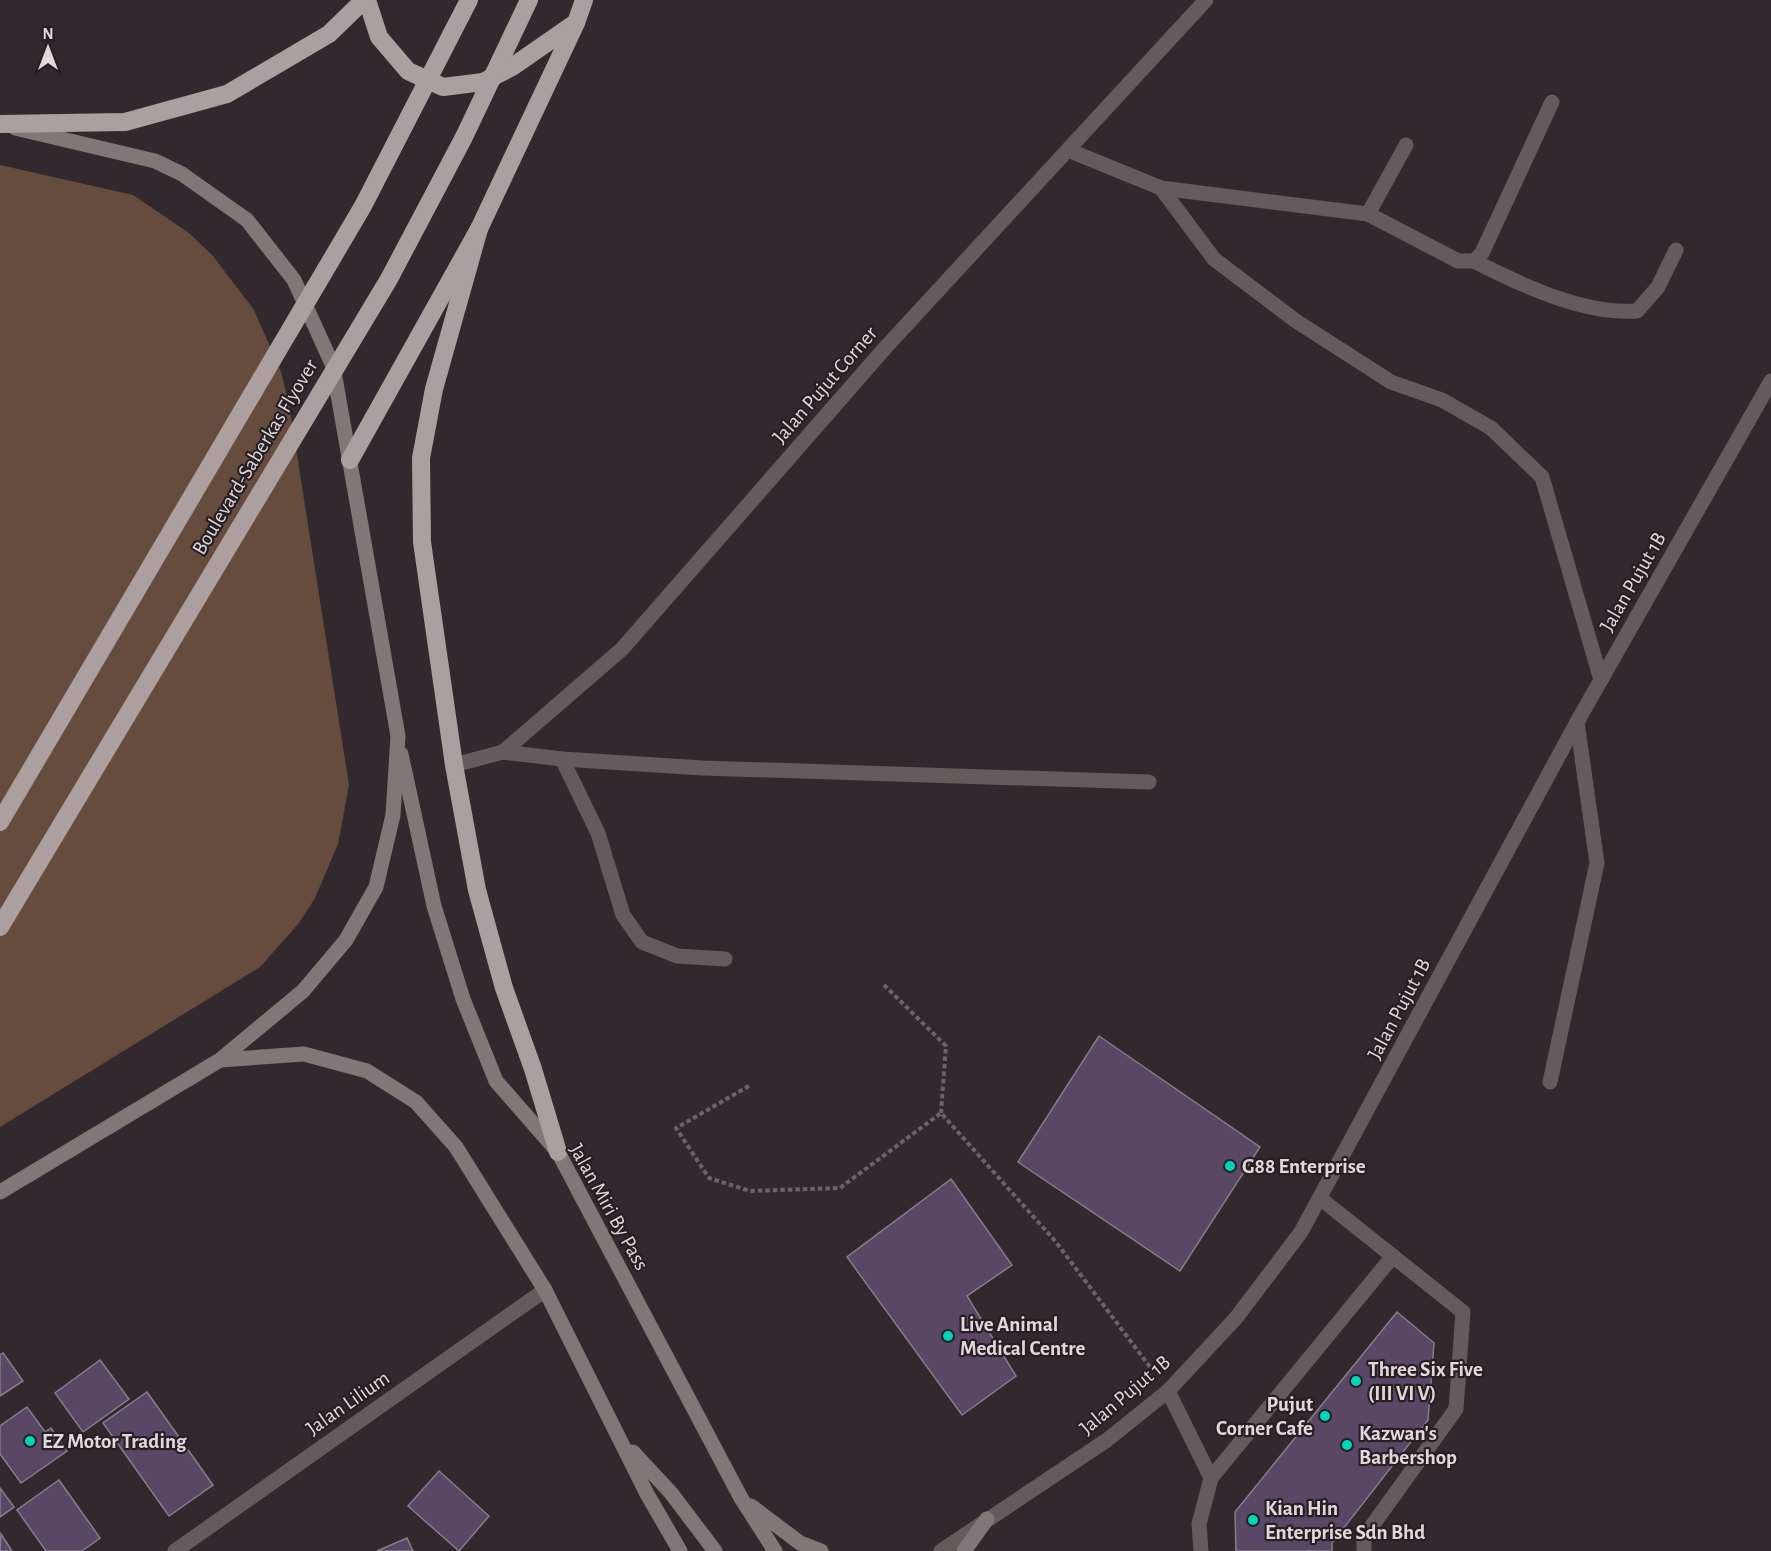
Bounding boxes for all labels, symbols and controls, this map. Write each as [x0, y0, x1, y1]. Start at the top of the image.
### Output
north arrow [18, 18, 78, 78]
text: N [42, 26, 54, 42]
street label: Jalan Pujut Corner [769, 322, 881, 447]
street label: Boulevard-Saberkas Flyover [188, 356, 322, 558]
street label: Jalan Pujut 1B [1596, 529, 1670, 635]
street label: Jalan Pujut 1B [1364, 955, 1434, 1063]
street label: Jalan Miri By Pass [566, 1140, 652, 1274]
place label: G88 Enterprise [1242, 1156, 1366, 1177]
marker: G88 Enterprise [1223, 1159, 1237, 1173]
place label: Live Animal Medical Centre [960, 1314, 1085, 1359]
marker: Live Animal Medical Centre [941, 1329, 955, 1343]
street label: Jalan Pujut 1B [1076, 1351, 1174, 1439]
place label: Three Six Five (III VI V) [1368, 1359, 1483, 1404]
street label: Jalan Lilium [303, 1367, 393, 1439]
marker: Three Six Five (III VI V) [1349, 1374, 1363, 1388]
place label: Pujut Corner Cafe [1216, 1394, 1313, 1439]
marker: Pujut Corner Cafe [1318, 1409, 1332, 1423]
place label: Kazwan's Barbershop [1359, 1423, 1457, 1468]
place label: EZ Motor Trading [42, 1431, 187, 1452]
marker: EZ Motor Trading [23, 1434, 37, 1448]
marker: Kazwan's Barbershop [1340, 1438, 1354, 1452]
place label: Kian Hin Enterprise Sdn Bhd [1265, 1498, 1425, 1543]
marker: Kian Hin Enterprise Sdn Bhd [1246, 1513, 1260, 1527]

